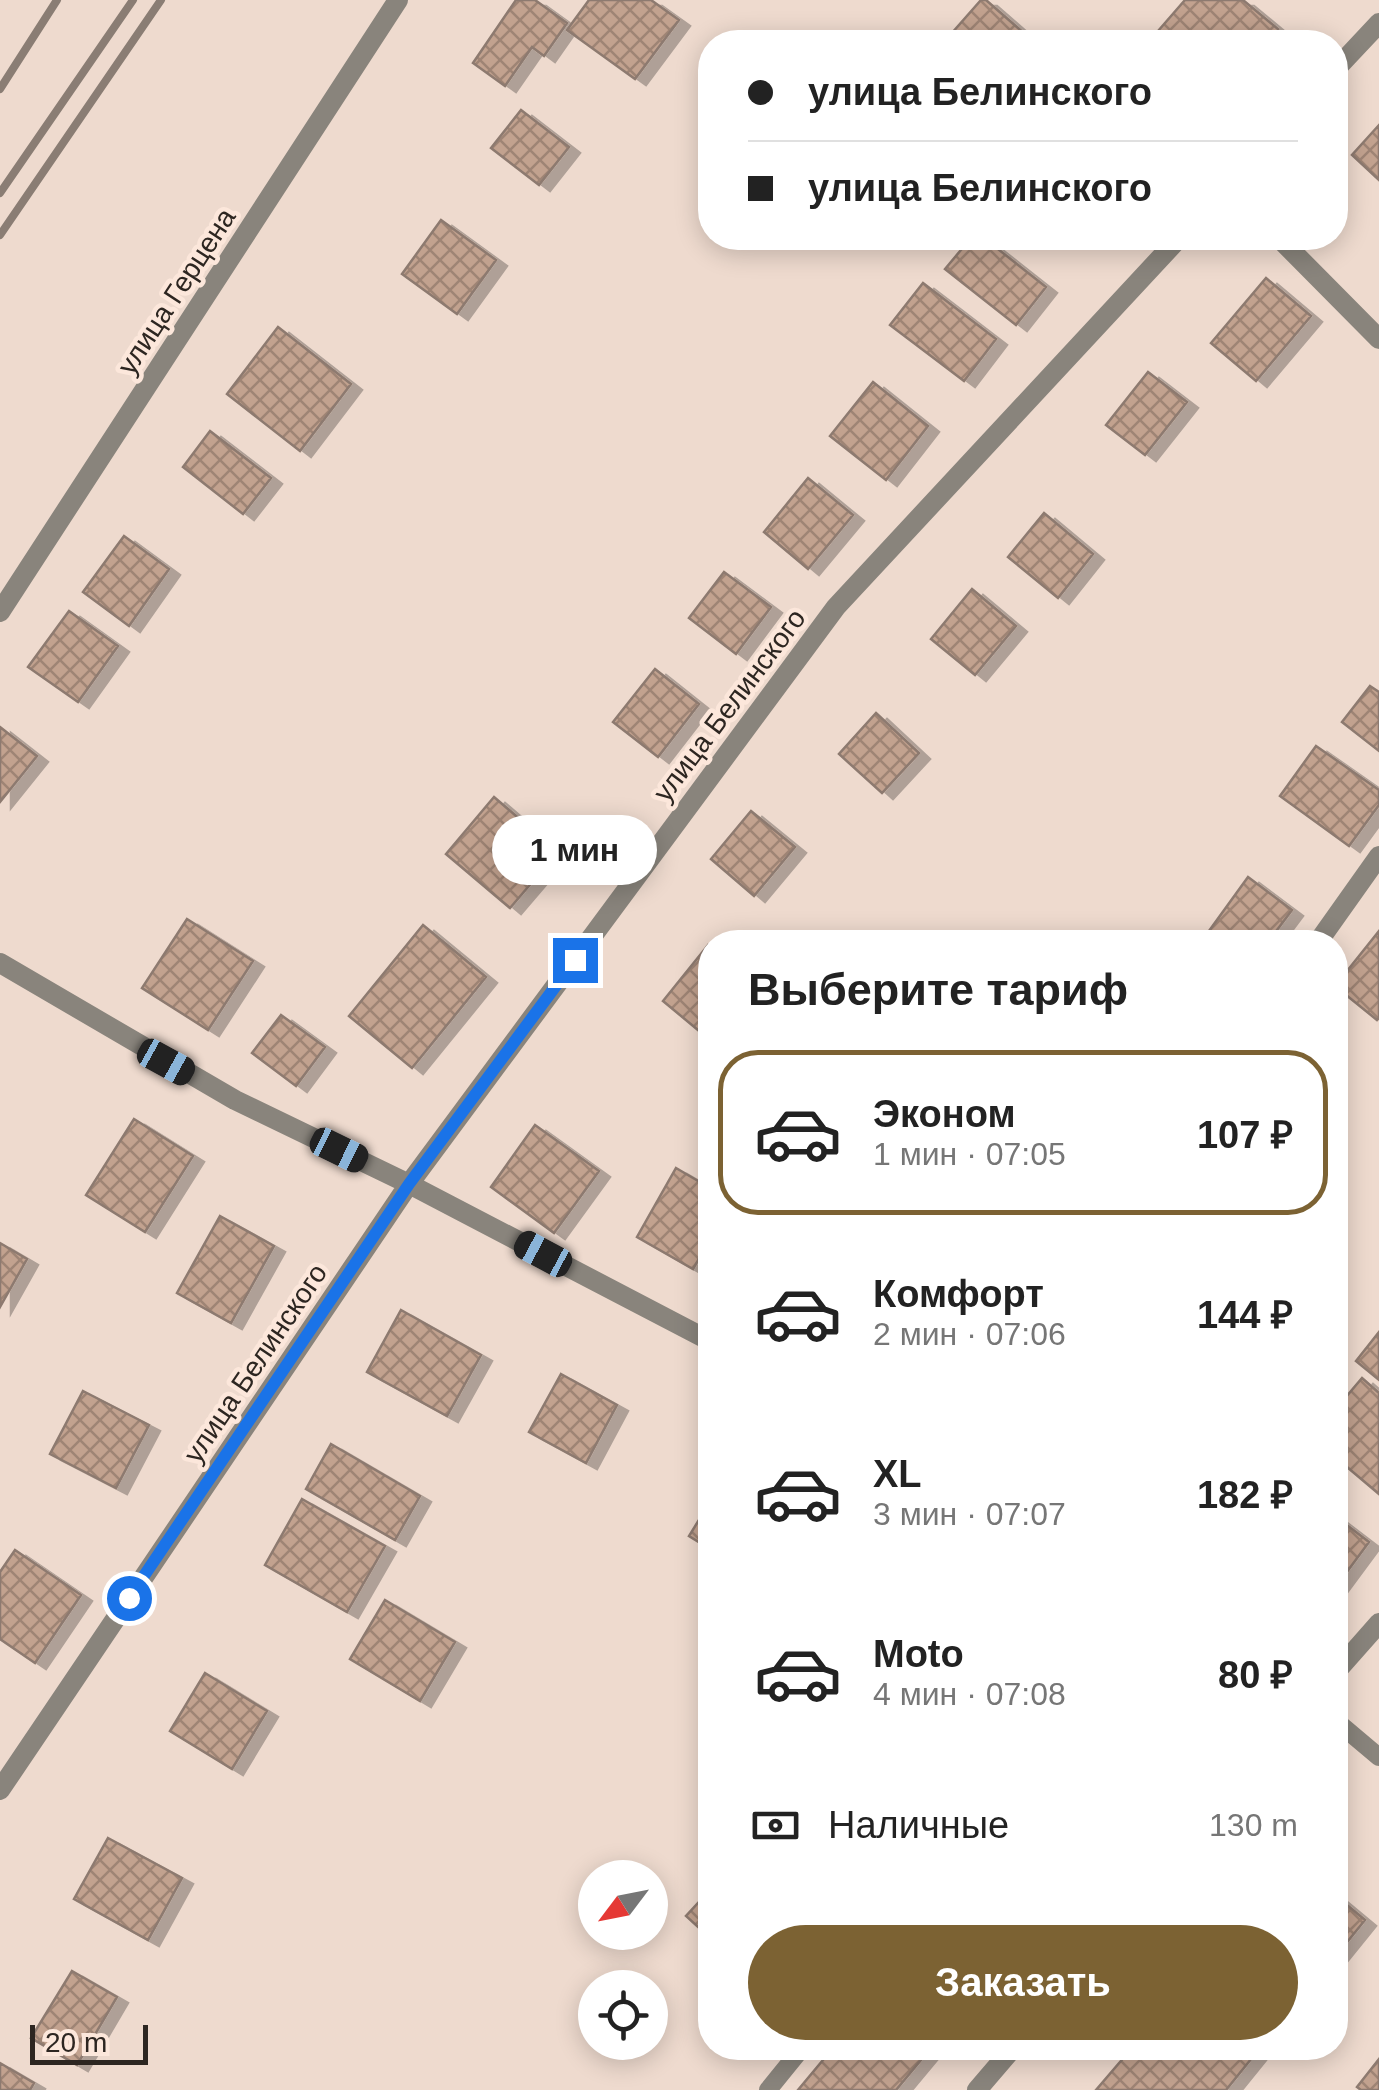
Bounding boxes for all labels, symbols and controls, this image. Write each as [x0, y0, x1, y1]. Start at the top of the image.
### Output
text: улица Белинского [808, 71, 1152, 113]
text: улица Белинского [808, 167, 1152, 209]
street label: улица Герцена [111, 202, 242, 380]
street label: улица Белинского [647, 603, 812, 807]
callout: 1 мин [492, 815, 658, 885]
text: 1 мин [530, 832, 619, 868]
route end [553, 938, 598, 983]
text: Выберите тариф [748, 964, 1128, 1015]
car [132, 1034, 200, 1090]
icon: car [753, 1088, 843, 1178]
text: Эконом [873, 1093, 1016, 1135]
text: 107 ₽ [1197, 1114, 1293, 1156]
car [305, 1123, 373, 1177]
text: 1 мин · 07:05 [873, 1136, 1066, 1172]
car [509, 1227, 577, 1281]
street label: улица Белинского [178, 1258, 333, 1468]
icon: car [753, 1268, 843, 1358]
text: Комфорт [873, 1273, 1044, 1315]
text: 144 ₽ [1197, 1294, 1293, 1336]
text: 2 мин · 07:06 [873, 1316, 1066, 1352]
icon: car [753, 1448, 843, 1538]
text: XL [873, 1453, 922, 1495]
text: 182 ₽ [1197, 1474, 1293, 1516]
text: 3 мин · 07:07 [873, 1496, 1066, 1532]
route start [107, 1576, 152, 1621]
icon: car [753, 1628, 843, 1718]
text: Moto [873, 1633, 964, 1675]
text: 80 ₽ [1218, 1654, 1293, 1696]
text: 4 мин · 07:08 [873, 1676, 1066, 1712]
icon: cash [748, 1798, 803, 1853]
text: Наличные [828, 1804, 1009, 1846]
text: 130 m [1209, 1807, 1298, 1843]
north arrow [578, 1860, 668, 1950]
map controls [578, 1860, 668, 2060]
button: Заказать [748, 1925, 1298, 2040]
button: locate [578, 1970, 668, 2060]
scale bar [30, 2020, 148, 2064]
text: 20 m [45, 2027, 107, 2058]

